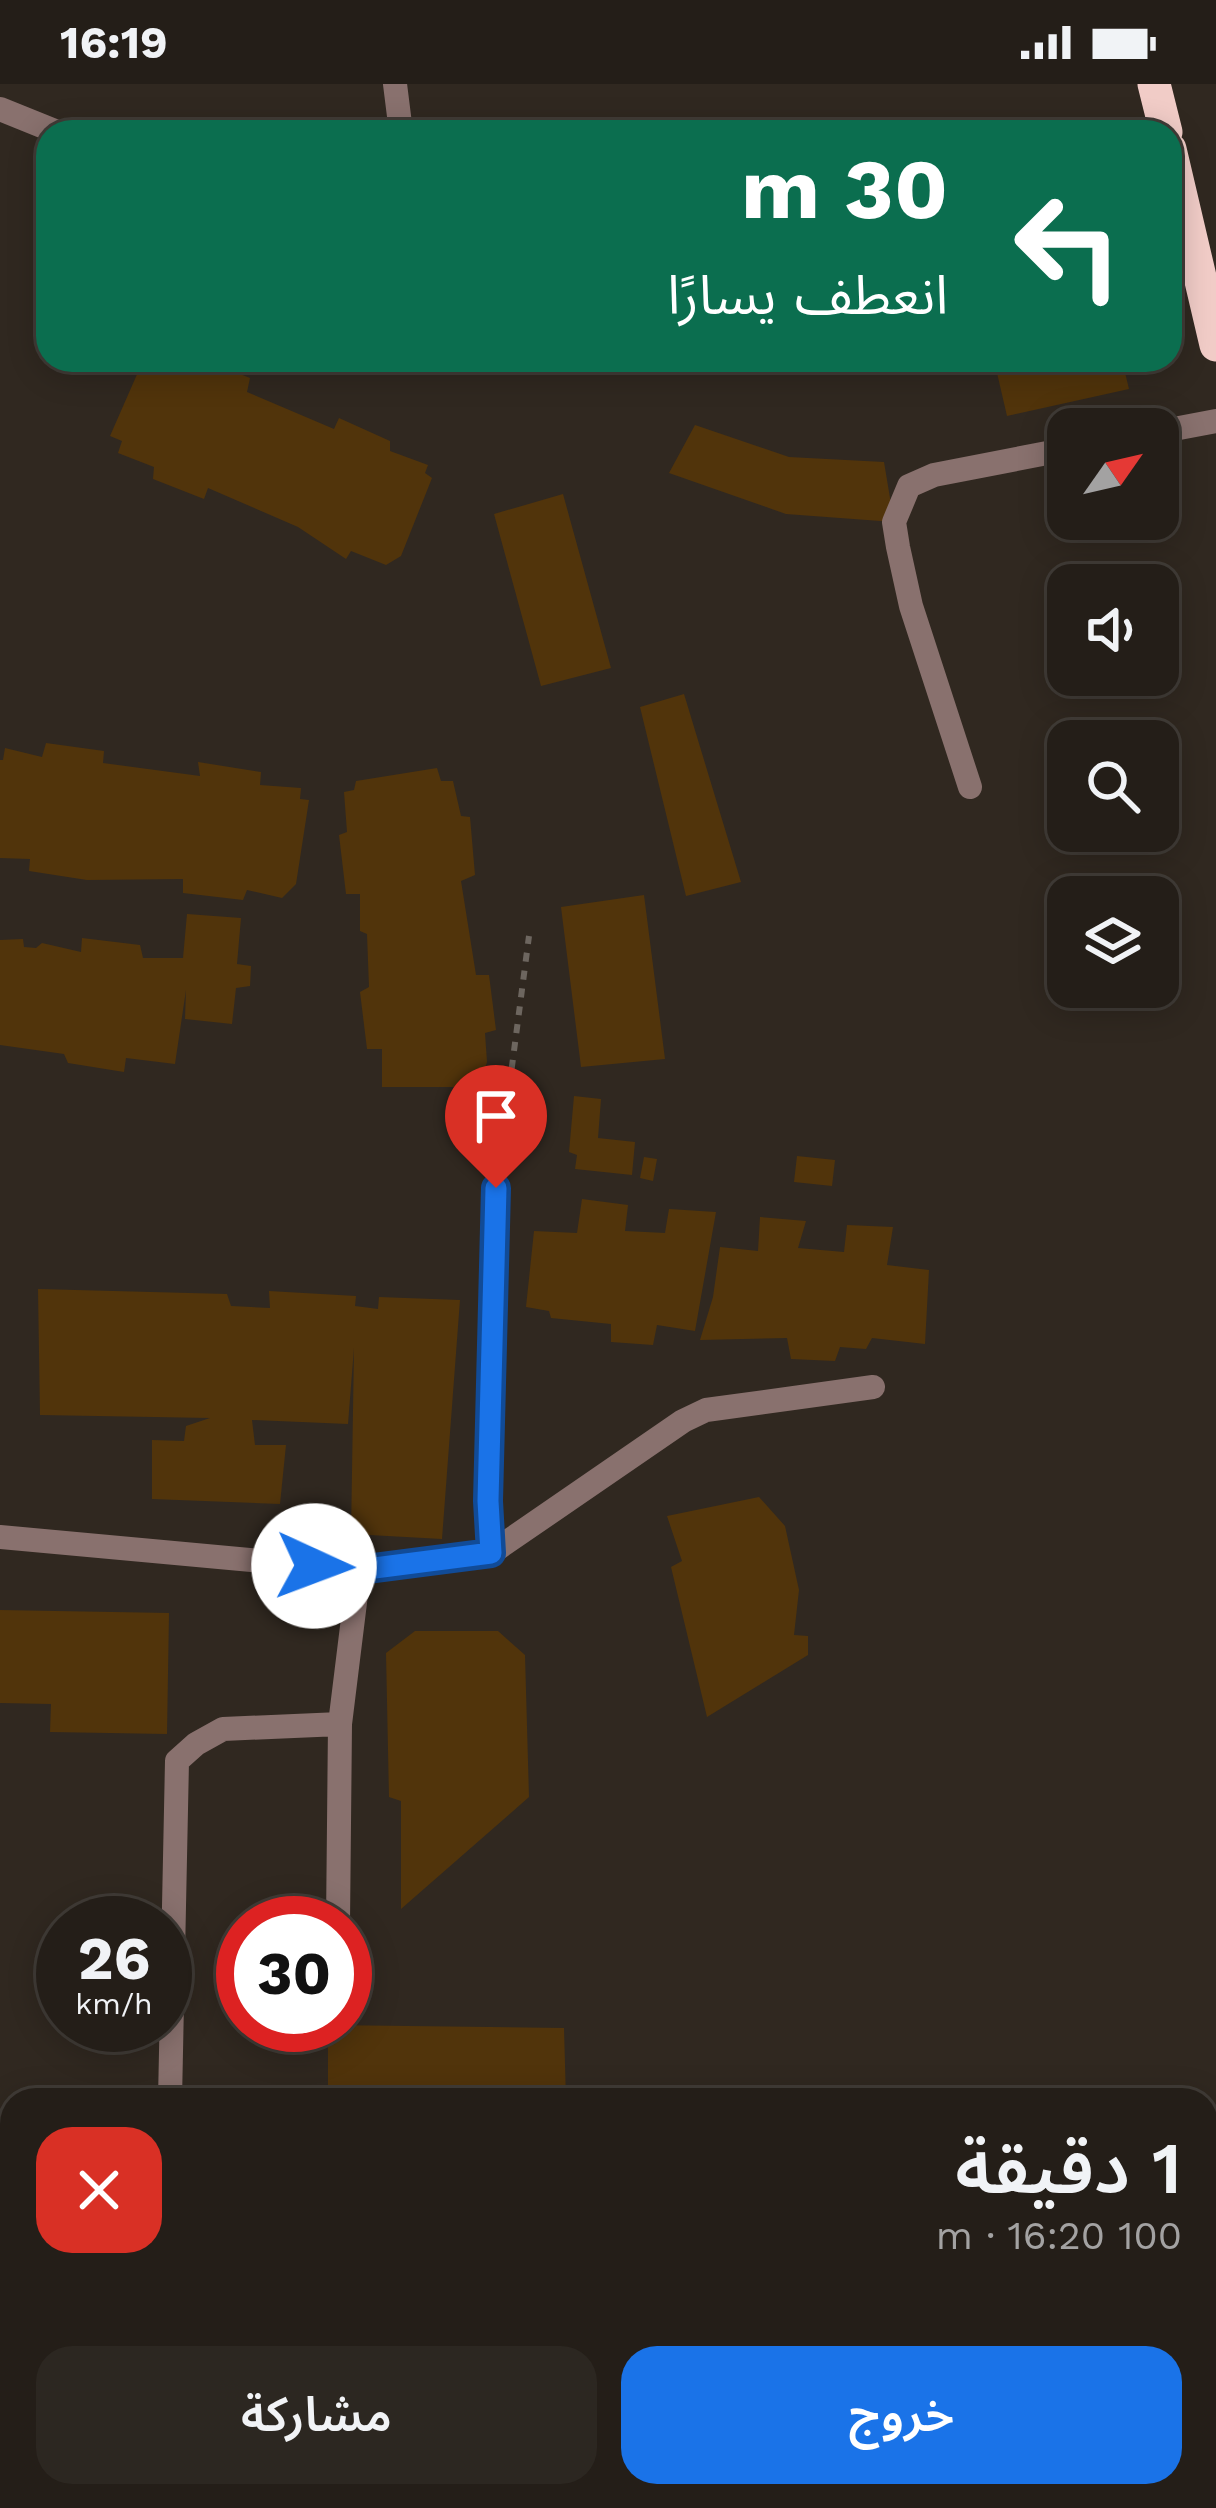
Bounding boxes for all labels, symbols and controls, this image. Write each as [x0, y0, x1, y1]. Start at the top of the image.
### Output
text: 16:19 [60, 16, 168, 69]
text: 30 m [741, 140, 948, 238]
icon: left [990, 168, 1146, 324]
text: انعطف يسارًا [667, 264, 948, 327]
north arrow [1047, 408, 1179, 540]
map controls [1047, 408, 1179, 1008]
button: sound [1047, 564, 1179, 696]
button: search [1047, 720, 1179, 852]
button: layers [1047, 876, 1179, 1008]
pin [445, 1065, 547, 1188]
icon: arrive [463, 1083, 529, 1149]
position arrow [251, 1503, 377, 1629]
speed limit sign: 30 [216, 1896, 372, 2052]
text: 26 [78, 1923, 150, 1994]
text: km/h [75, 1986, 153, 2021]
text: 1 دقيقة [955, 2126, 1182, 2210]
button: close [36, 2127, 162, 2253]
text: 100 m · 16:20 [936, 2213, 1182, 2258]
button: مشاركة [36, 2346, 597, 2484]
button: خروج [621, 2346, 1182, 2484]

